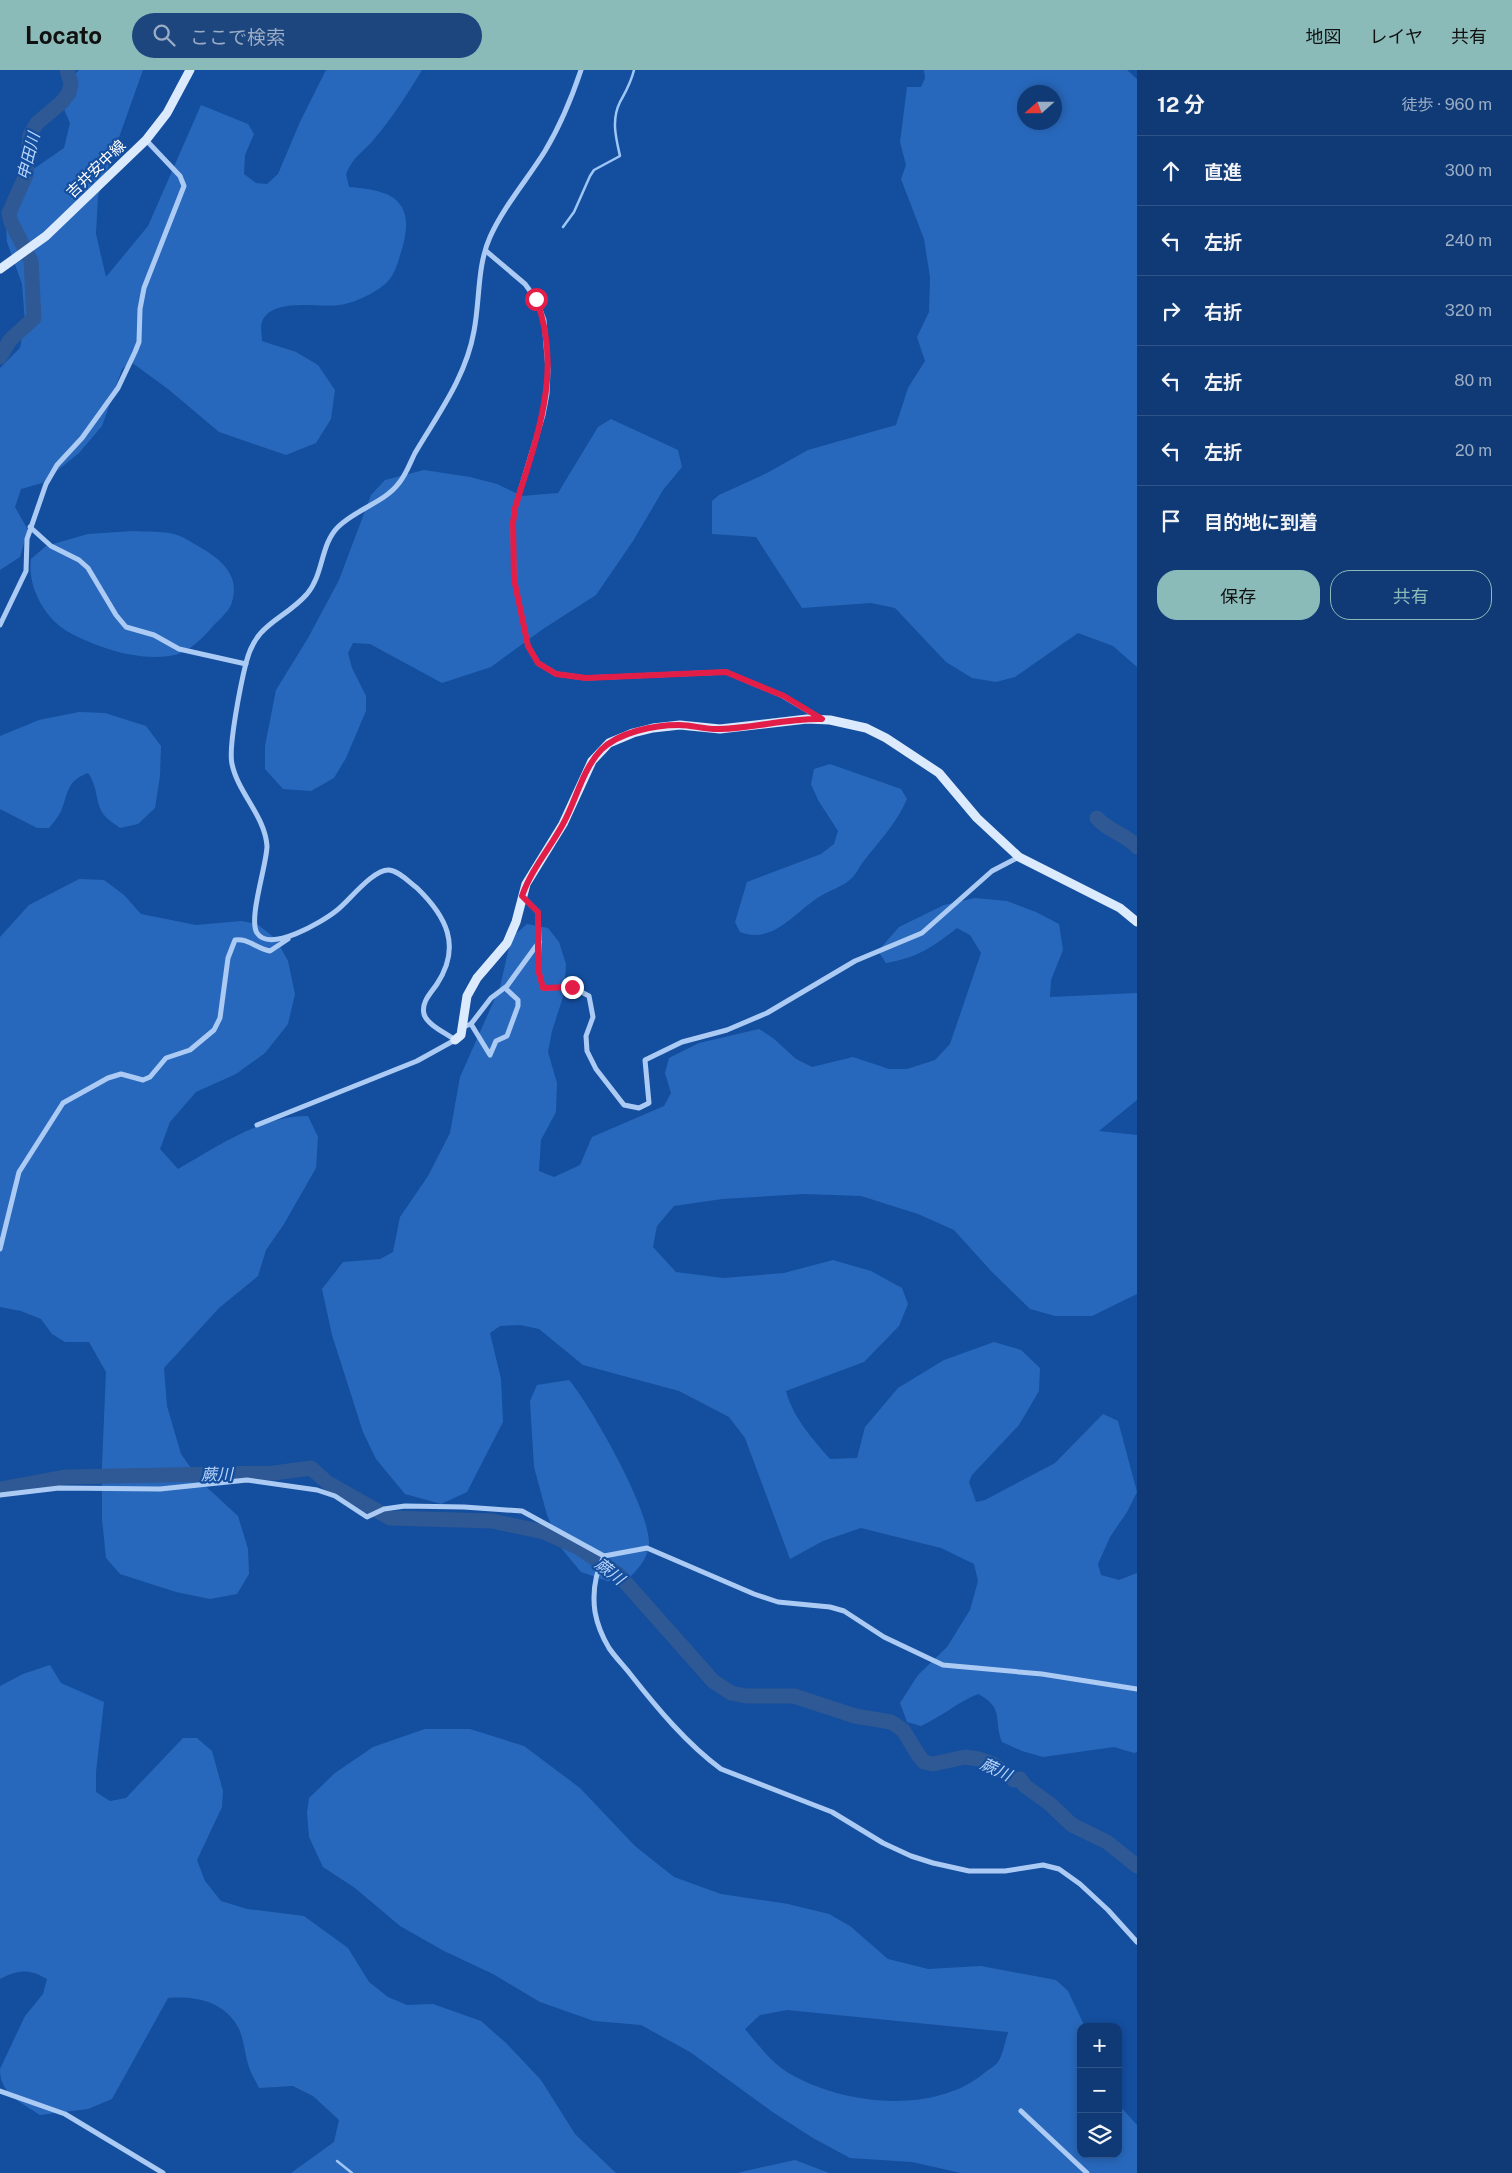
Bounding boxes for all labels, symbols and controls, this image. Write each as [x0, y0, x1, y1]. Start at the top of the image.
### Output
search box [132, 13, 482, 58]
text: Locato [25, 21, 102, 49]
icon: search [150, 21, 178, 49]
text: ここで検索 [190, 26, 285, 48]
text: 地図 [1306, 26, 1342, 47]
text: レイヤ [1370, 26, 1423, 47]
text: 共有 [1451, 26, 1487, 47]
north arrow [1017, 85, 1062, 130]
text: 12 分 [1157, 92, 1205, 117]
text: 徒歩 · 960 m [1401, 95, 1492, 114]
water label: 申田川 [13, 129, 44, 182]
street label: 吉井安中線 [63, 136, 129, 201]
icon: ahead [1157, 157, 1185, 185]
text: 直進 [1204, 161, 1242, 183]
text: 300 m [1445, 161, 1492, 180]
icon: left [1157, 227, 1185, 255]
text: 左折 [1204, 231, 1242, 253]
text: 240 m [1445, 231, 1492, 250]
route start [525, 288, 548, 311]
icon: right [1157, 297, 1185, 325]
text: 右折 [1204, 301, 1242, 323]
text: 320 m [1445, 301, 1492, 320]
icon: left [1157, 367, 1185, 395]
text: 左折 [1204, 371, 1242, 393]
text: 80 m [1454, 371, 1492, 390]
icon: left [1157, 437, 1185, 465]
text: 左折 [1204, 441, 1242, 463]
text: 20 m [1455, 441, 1492, 460]
icon: arrive [1157, 507, 1185, 535]
text: 目的地に到着 [1204, 511, 1318, 533]
button: 保存 [1157, 570, 1320, 620]
button: 共有 [1330, 570, 1492, 620]
route end [561, 976, 584, 999]
water label: 蕨川 [201, 1465, 235, 1484]
water label: 蕨川 [591, 1554, 630, 1590]
water label: 蕨川 [977, 1754, 1016, 1786]
map controls [1077, 2023, 1122, 2158]
button: + [1077, 2023, 1122, 2068]
button: − [1077, 2068, 1122, 2113]
button: layers [1077, 2113, 1122, 2158]

